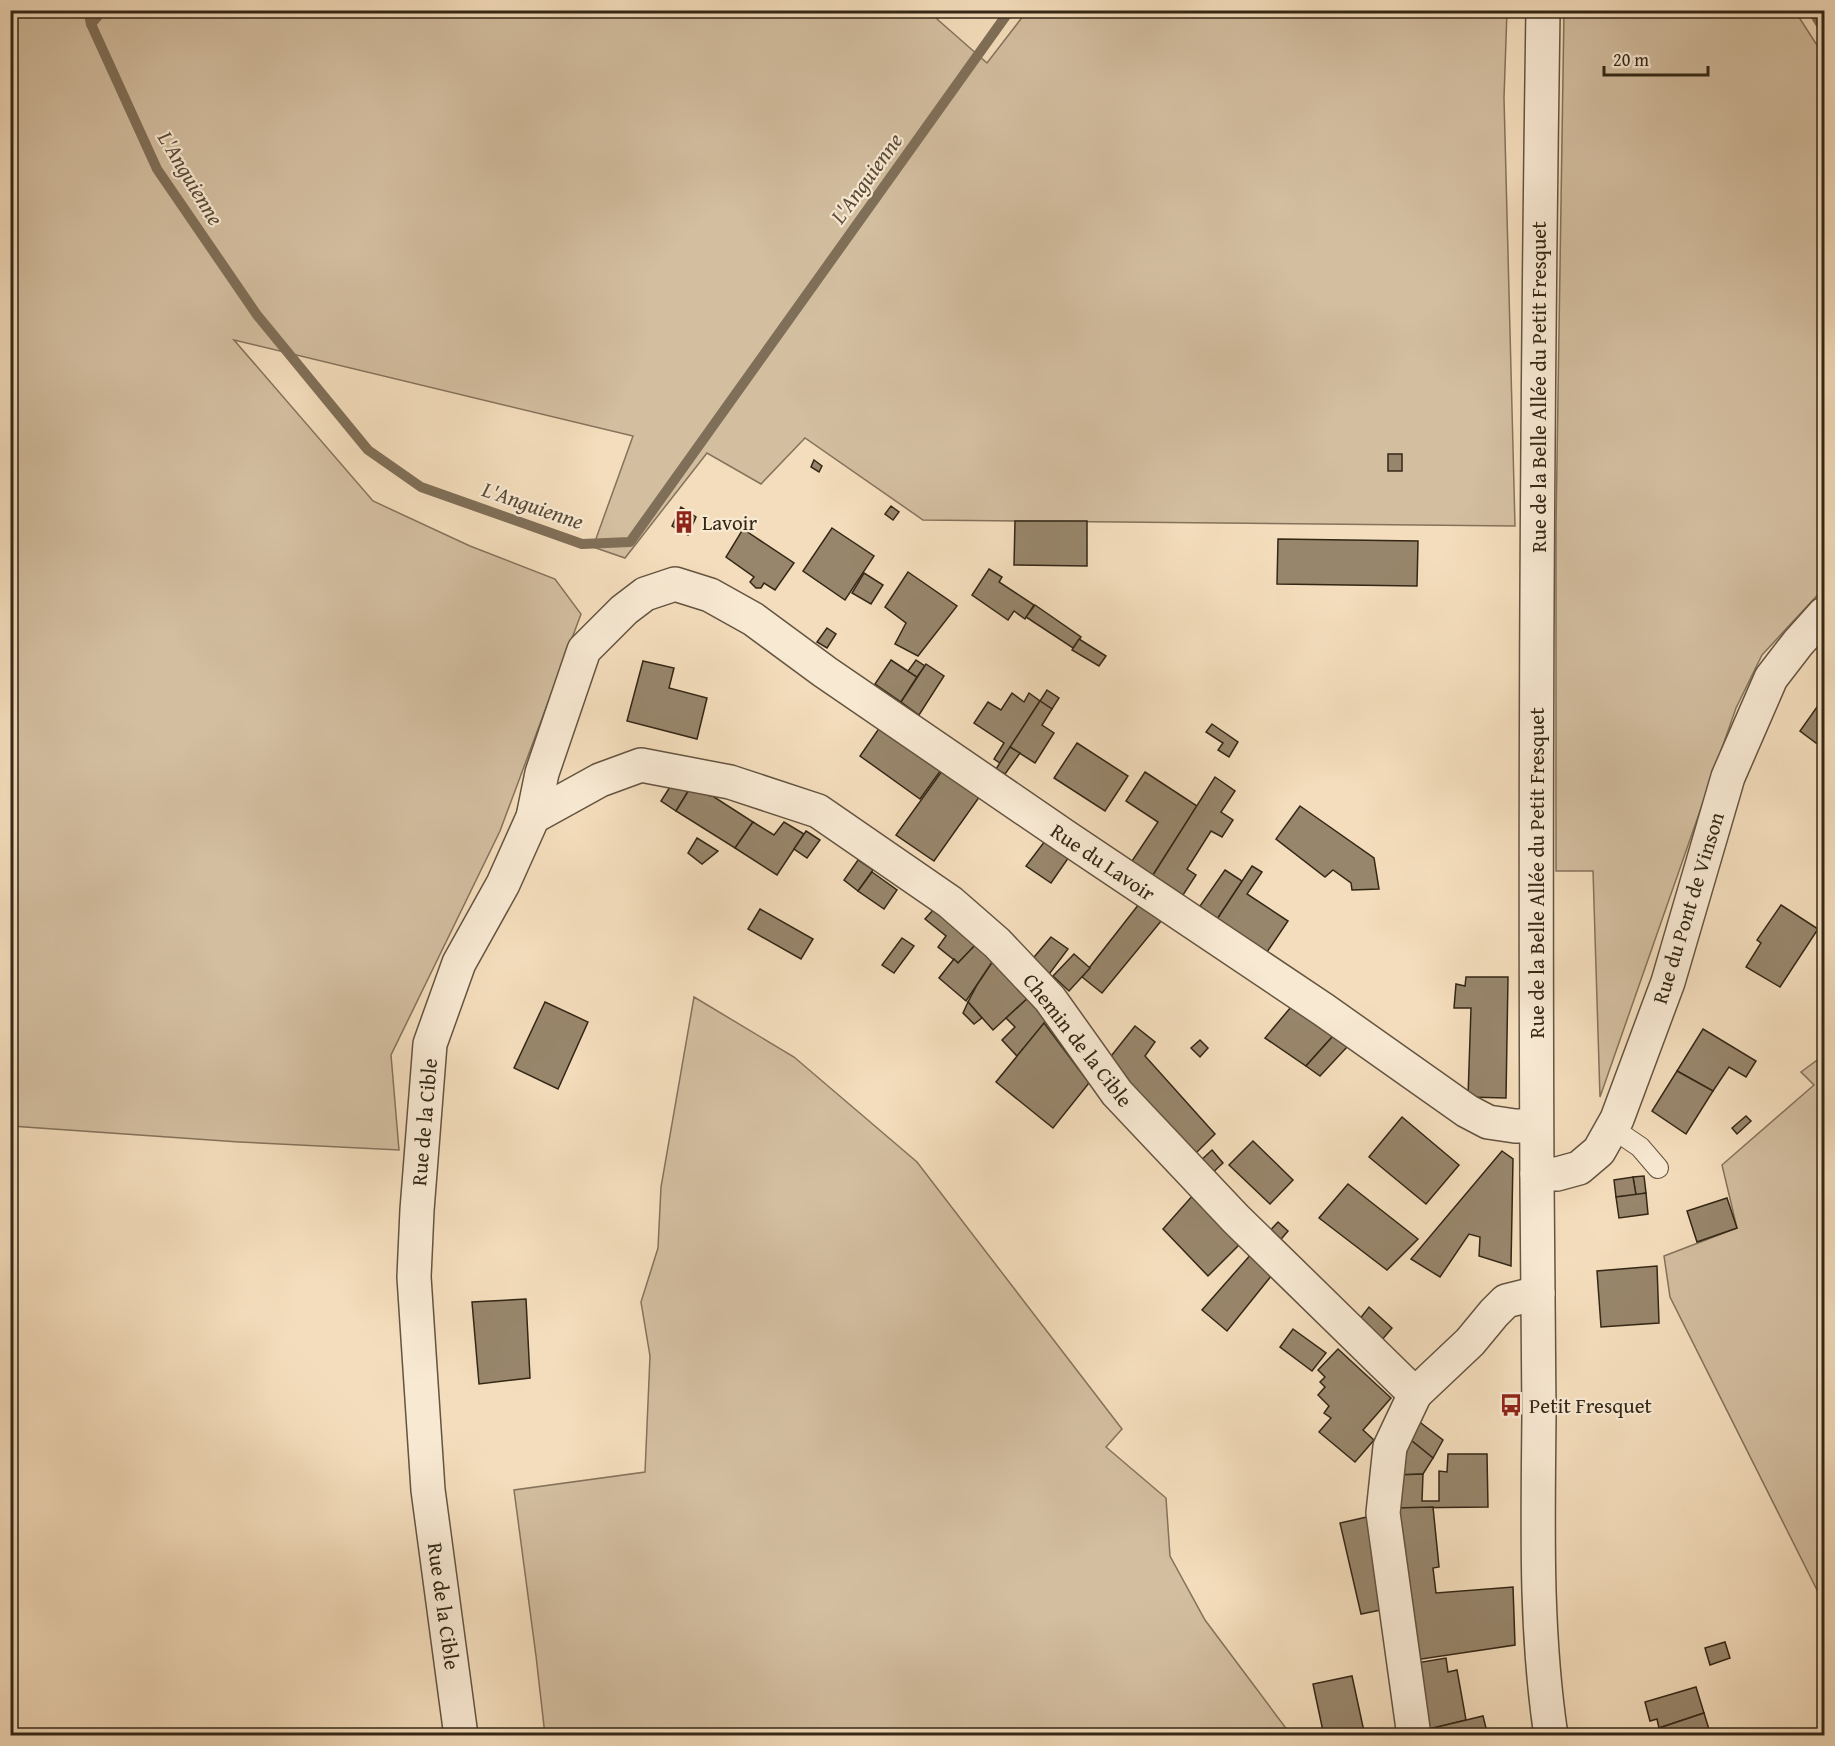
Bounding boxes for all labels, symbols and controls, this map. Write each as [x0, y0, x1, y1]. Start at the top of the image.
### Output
scale bar [1604, 39, 1708, 77]
text: 20 m [1613, 46, 1649, 73]
water label: L'Anguienne [150, 124, 232, 231]
water label: L'Anguienne [822, 126, 910, 231]
street label: Rue de la Belle Allée du Petit Fresquet [1523, 221, 1554, 553]
water label: L'Anguienne [477, 472, 588, 537]
place label: Lavoir [702, 507, 757, 538]
building icon: Lavoir [671, 509, 697, 535]
street label: Rue de la Belle Allée du Petit Fresquet [1521, 707, 1552, 1039]
street label: Rue du Pont de Vinson [1644, 808, 1732, 1008]
street label: Rue du Lavoir [1044, 816, 1162, 909]
street label: Chemin de la Cible [1016, 966, 1140, 1114]
street label: Rue de la Cible [403, 1057, 445, 1187]
place label: Petit Fresquet [1529, 1390, 1653, 1421]
bus stop icon: Petit Fresquet [1498, 1392, 1524, 1418]
street label: Rue de la Cible [420, 1540, 468, 1672]

